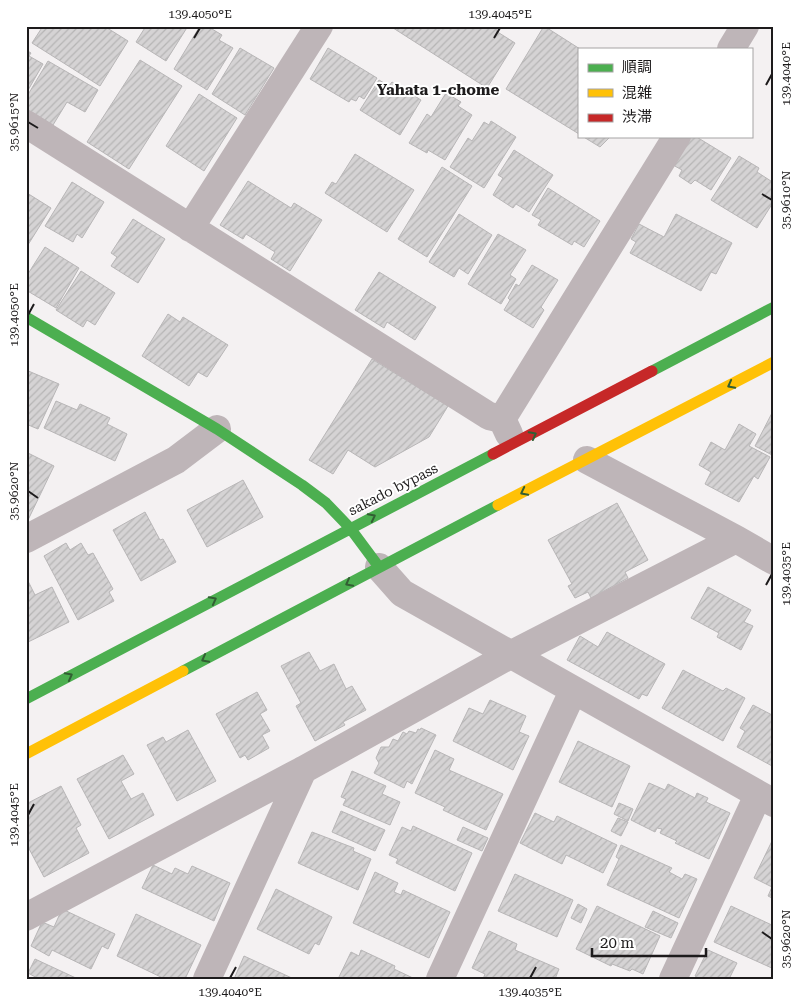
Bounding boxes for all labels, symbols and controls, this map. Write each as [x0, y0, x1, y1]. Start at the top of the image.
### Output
text: 139.4050°E [168, 7, 232, 21]
text: 139.4045°E [468, 7, 532, 21]
text: 139.4040°E [779, 42, 793, 106]
legend [578, 48, 752, 138]
text: 順調 [622, 58, 652, 76]
district label: Yahata 1-chome [377, 81, 500, 99]
text: 混雑 [622, 84, 652, 102]
text: 35.9615°N [7, 92, 21, 151]
text: 渋滞 [622, 108, 652, 126]
text: 35.9610°N [779, 170, 793, 229]
text: 139.4050°E [7, 283, 21, 347]
one-way arrow [727, 379, 736, 389]
one-way arrow [527, 431, 536, 441]
street label: sakado bypass [346, 459, 441, 518]
text: 35.9620°N [7, 461, 21, 520]
one-way arrow [521, 486, 530, 496]
one-way arrow [367, 513, 376, 523]
text: 139.4035°E [779, 542, 793, 606]
one-way arrow [345, 577, 354, 587]
one-way arrow [208, 597, 217, 607]
one-way arrow [202, 653, 211, 663]
one-way arrow [64, 673, 73, 683]
text: 139.4045°E [7, 783, 21, 847]
text: 35.9620°N [779, 909, 793, 968]
scale bar [592, 925, 706, 957]
text: 20 m [600, 934, 635, 952]
text: 139.4040°E [198, 985, 262, 999]
text: 139.4035°E [498, 985, 562, 999]

